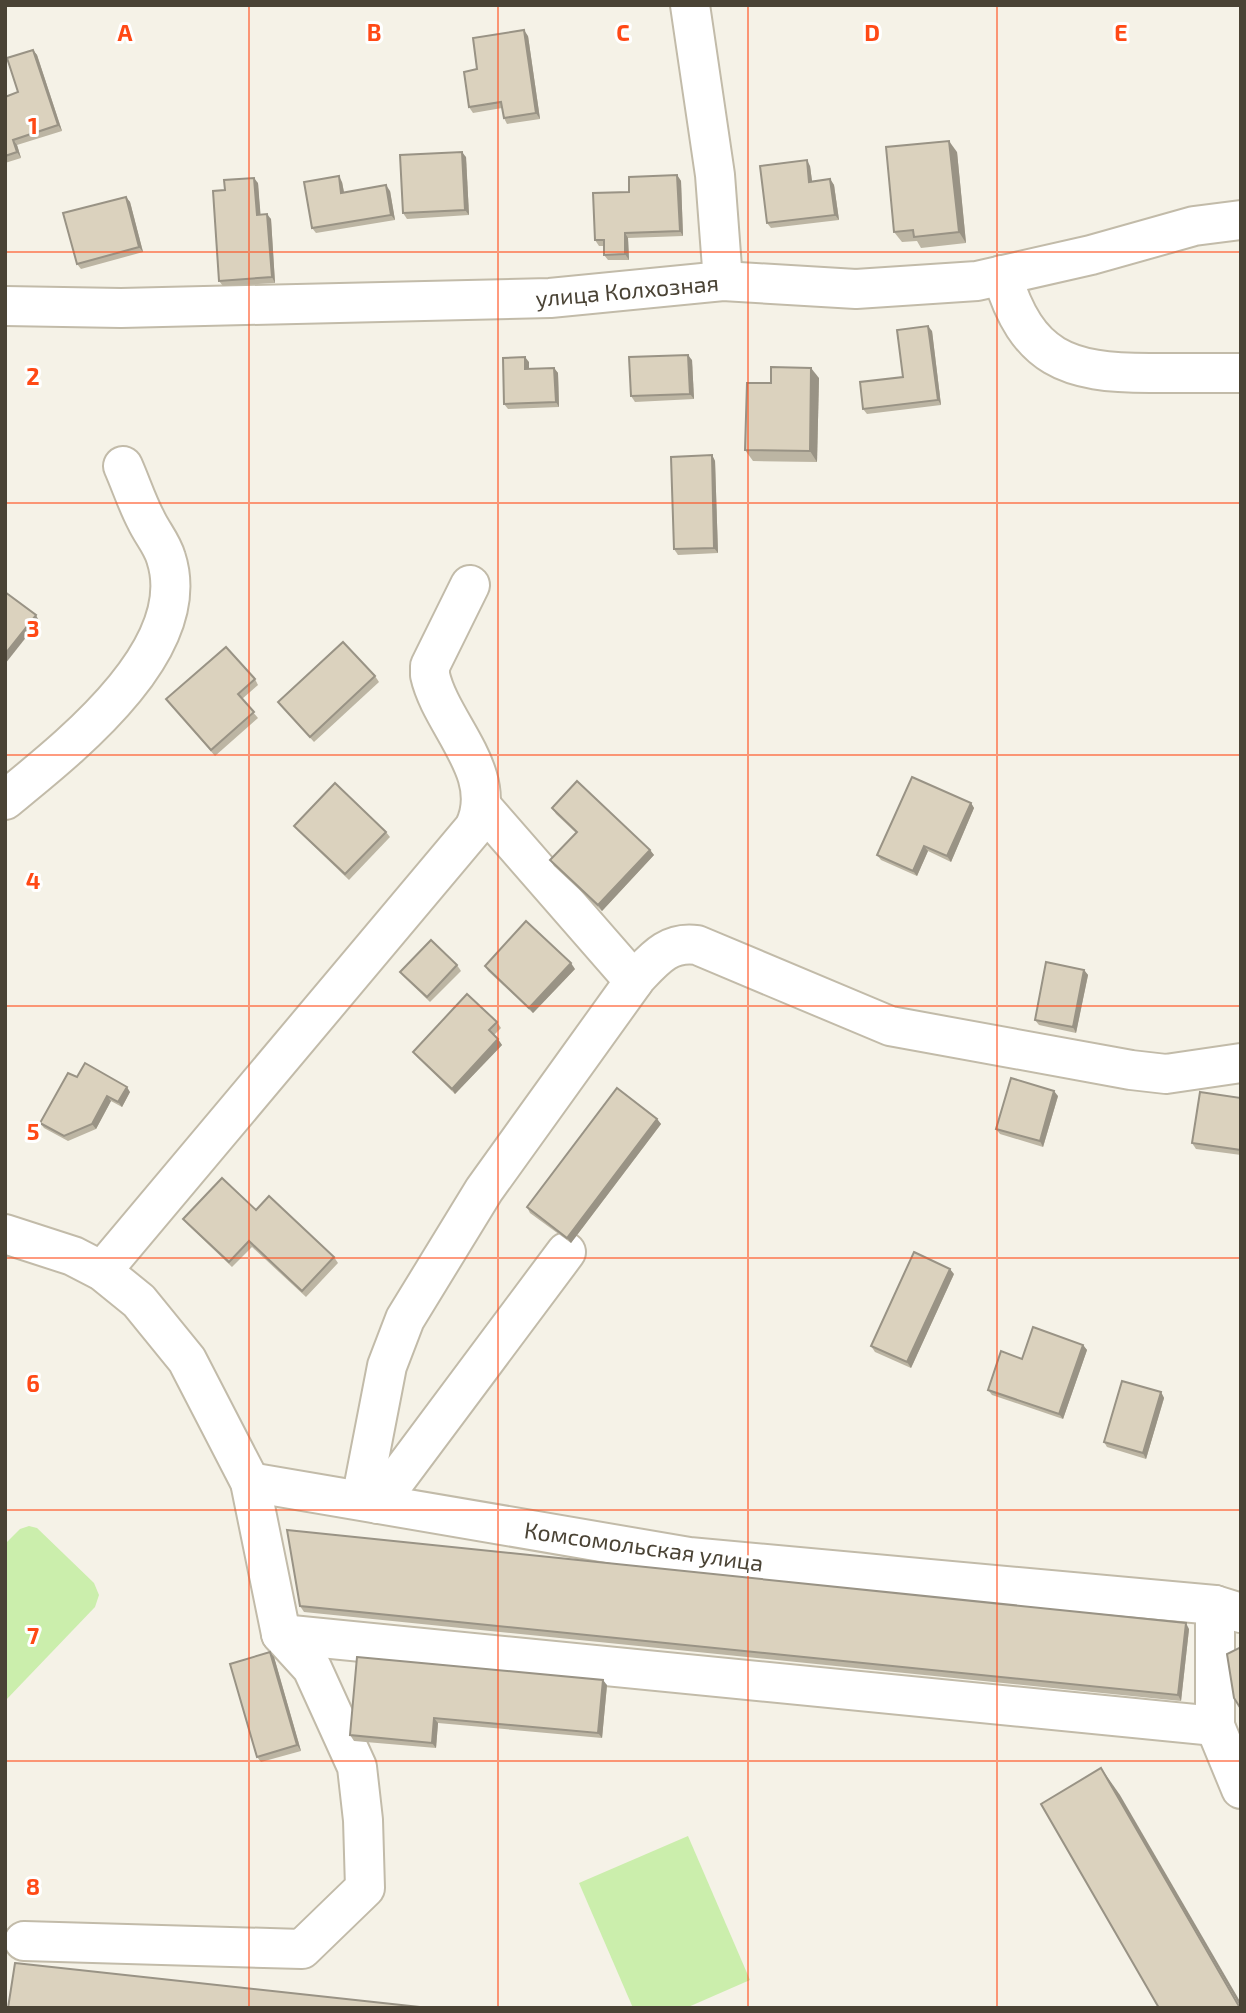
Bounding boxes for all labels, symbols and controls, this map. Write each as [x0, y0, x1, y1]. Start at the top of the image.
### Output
text: A [117, 18, 133, 46]
text: B [367, 18, 381, 46]
text: C [616, 18, 630, 46]
text: D [864, 18, 880, 46]
text: E [1114, 18, 1128, 46]
text: 1 [28, 111, 38, 139]
street label: улица Колхозная [534, 268, 720, 313]
text: 2 [26, 362, 40, 390]
text: 3 [26, 614, 40, 642]
text: 4 [26, 866, 40, 894]
text: 5 [27, 1117, 39, 1145]
text: 6 [26, 1369, 40, 1397]
street label: Комсомольская улица [522, 1515, 765, 1578]
text: 7 [27, 1621, 39, 1649]
text: 8 [26, 1872, 40, 1900]

